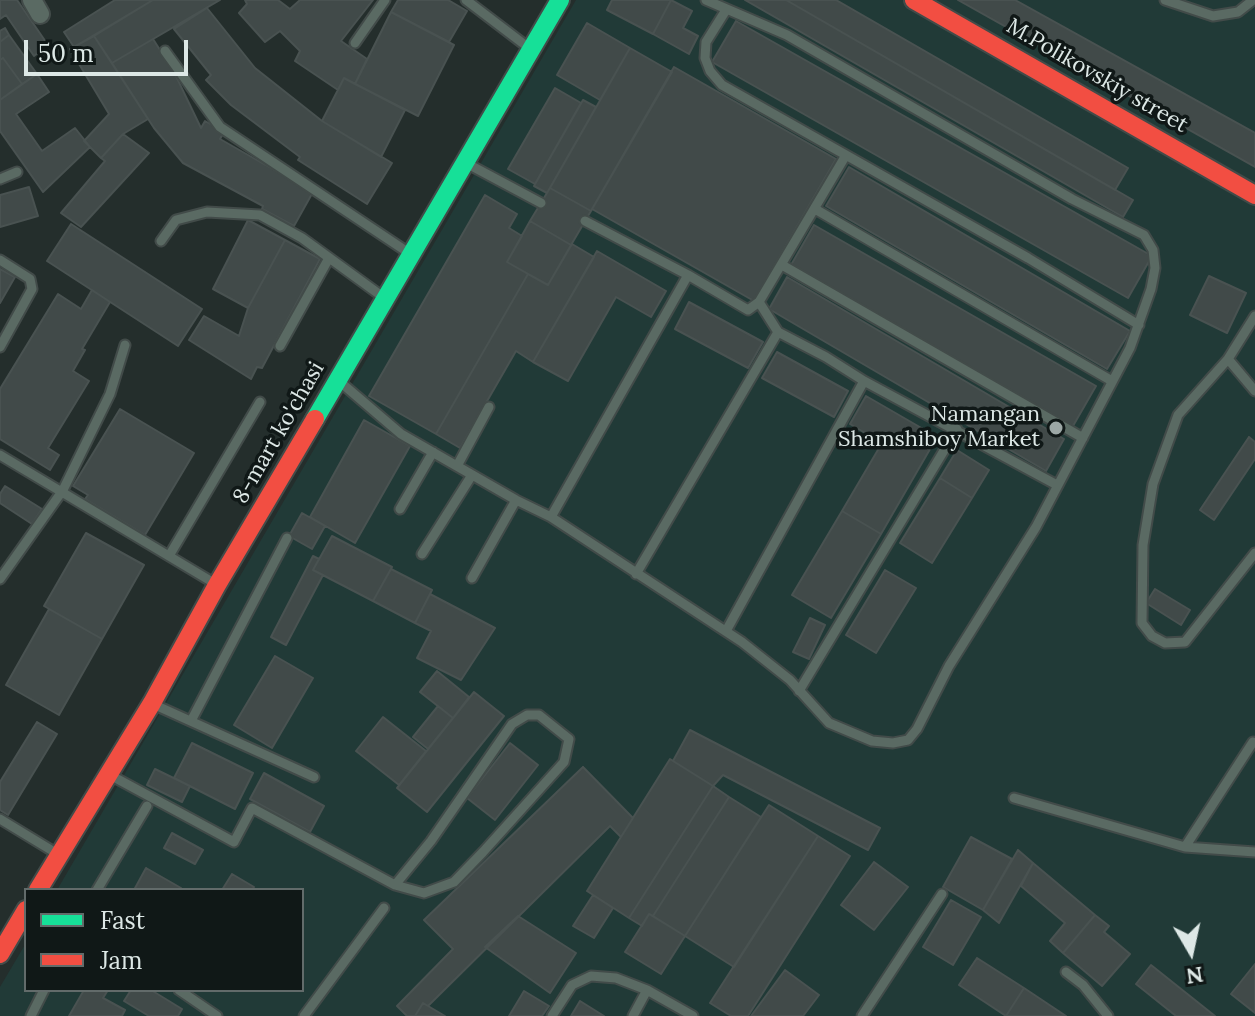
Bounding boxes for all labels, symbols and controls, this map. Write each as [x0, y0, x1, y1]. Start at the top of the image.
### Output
street label: M.Polikovskiy street [1002, 13, 1192, 139]
scale bar [28, 24, 192, 74]
text: 50 m [38, 38, 94, 69]
street label: 8-mart ko'chasi [228, 357, 330, 509]
place label: Namangan Shamshiboy Market [838, 402, 1040, 454]
marker: Namangan Shamshiboy Market [1047, 419, 1065, 437]
legend [24, 888, 304, 992]
text: Fast [100, 905, 145, 936]
north arrow [1151, 912, 1231, 992]
text: Jam [100, 945, 142, 976]
text: N [1184, 961, 1205, 991]

